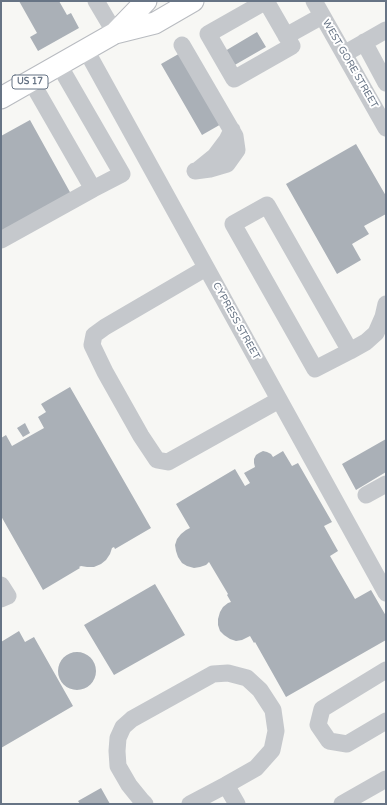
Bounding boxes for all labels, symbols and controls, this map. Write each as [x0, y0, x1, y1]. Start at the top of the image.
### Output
street label: WEST GORE STREET [320, 17, 380, 111]
road number: US 17 [12, 75, 48, 89]
street label: CYPRESS STREET [210, 280, 262, 362]

